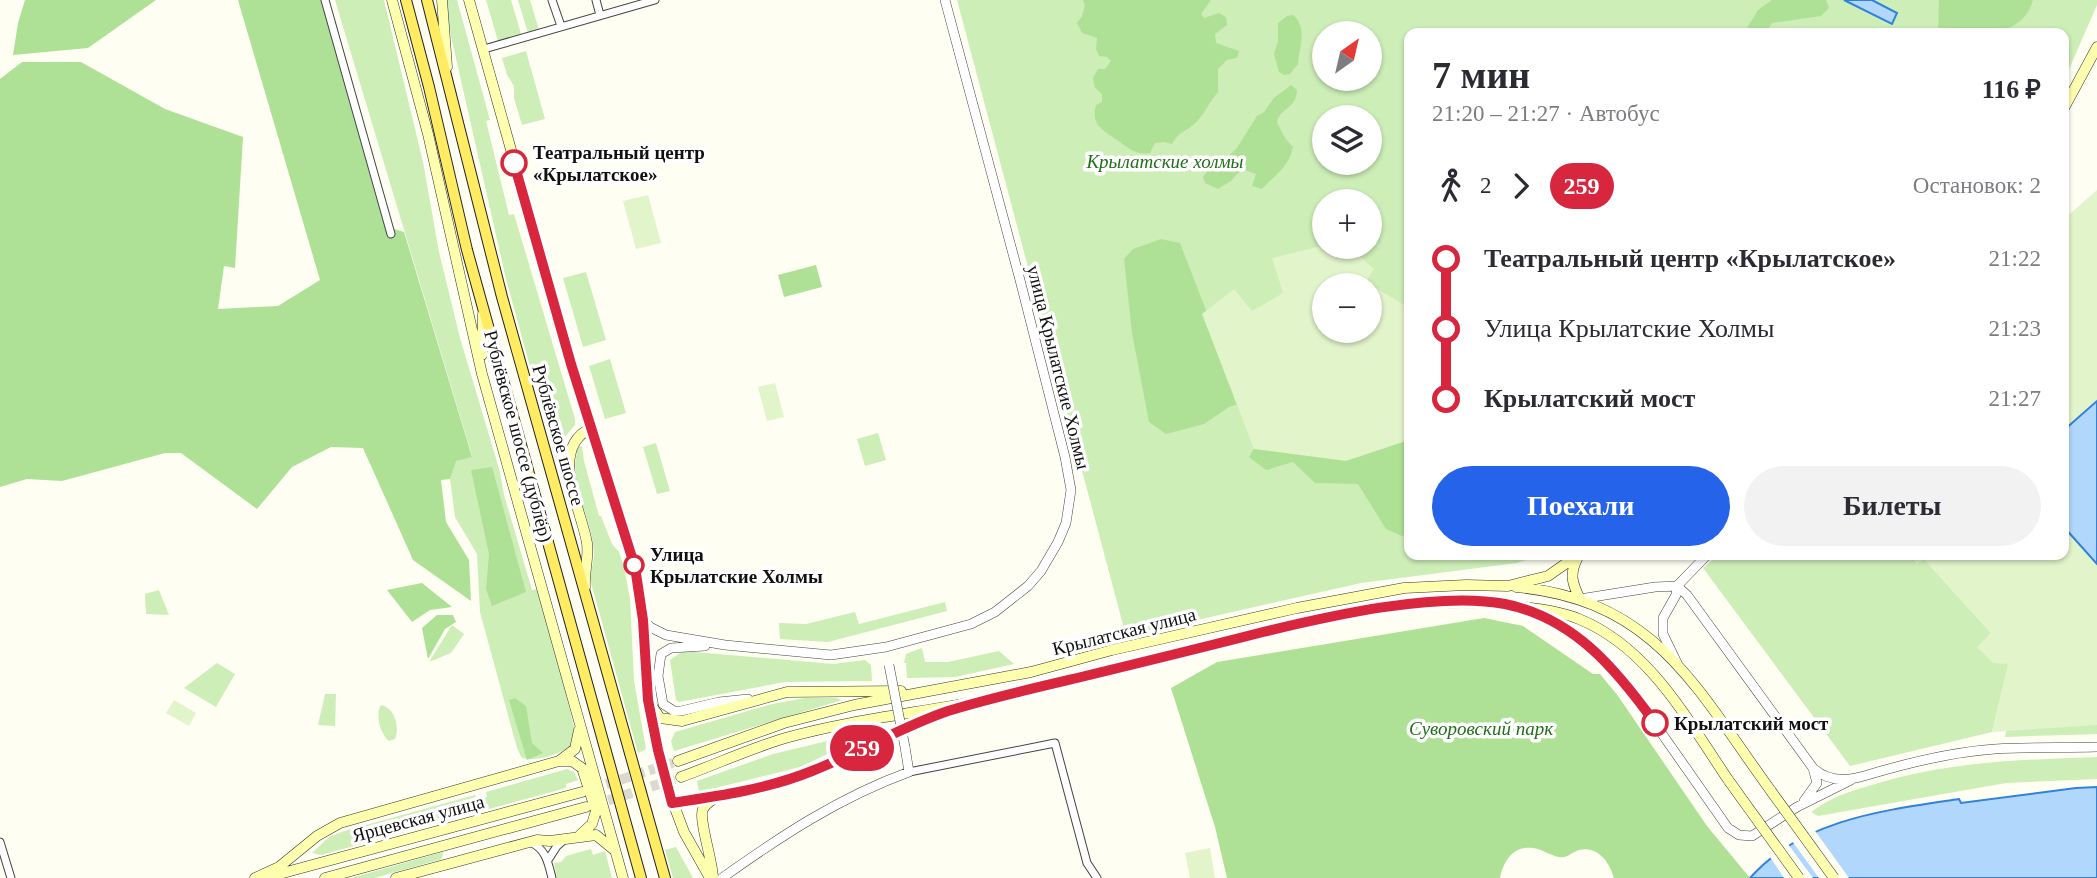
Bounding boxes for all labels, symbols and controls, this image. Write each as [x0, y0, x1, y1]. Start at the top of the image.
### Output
north arrow [1312, 21, 1382, 91]
map controls [1312, 21, 1382, 343]
text: 7 мин [1432, 54, 1530, 96]
text: 116 ₽ [1982, 75, 2041, 104]
text: 21:20 – 21:27 · Автобус [1432, 101, 1660, 126]
button: layers [1312, 105, 1382, 175]
place label: Театральный центр «Крылатское» [533, 142, 705, 185]
marker: Театральный центр «Крылатское» [501, 150, 527, 176]
park label: Крылатские холмы [1086, 151, 1244, 172]
icon: walk [1432, 167, 1470, 205]
icon: forward [1502, 167, 1540, 205]
text: 2 [1480, 173, 1492, 198]
text: 259 [1564, 173, 1600, 199]
text: Остановок: 2 [1913, 173, 2041, 198]
button: + [1312, 189, 1382, 259]
text: Театральный центр «Крылатское» [1484, 244, 1896, 273]
text: 21:22 [1989, 246, 2041, 271]
street label: улица Крылатские Холмы [1023, 263, 1094, 472]
button: − [1312, 273, 1382, 343]
text: Улица Крылатские Холмы [1484, 314, 1774, 343]
text: 21:23 [1989, 316, 2041, 341]
street label: Рублёвское шоссе (дублёр) [479, 328, 557, 545]
street label: Рублёвское шоссе [528, 362, 589, 508]
text: Крылатский мост [1484, 384, 1695, 413]
text: 21:27 [1989, 386, 2041, 411]
button: Поехали [1432, 466, 1730, 546]
button: Билеты [1744, 466, 2041, 546]
place label: Улица Крылатские Холмы [650, 544, 823, 587]
marker: Улица Крылатские Холмы [624, 555, 644, 575]
street label: Крылатская улица [1050, 603, 1199, 659]
marker: Крылатский мост [1642, 710, 1668, 736]
place label: Крылатский мост [1674, 713, 1829, 734]
park label: Суворовский парк [1409, 718, 1554, 739]
line badge: 259 [822, 725, 902, 771]
text: 259 [844, 735, 880, 761]
street label: Ярцевская улица [350, 791, 487, 846]

